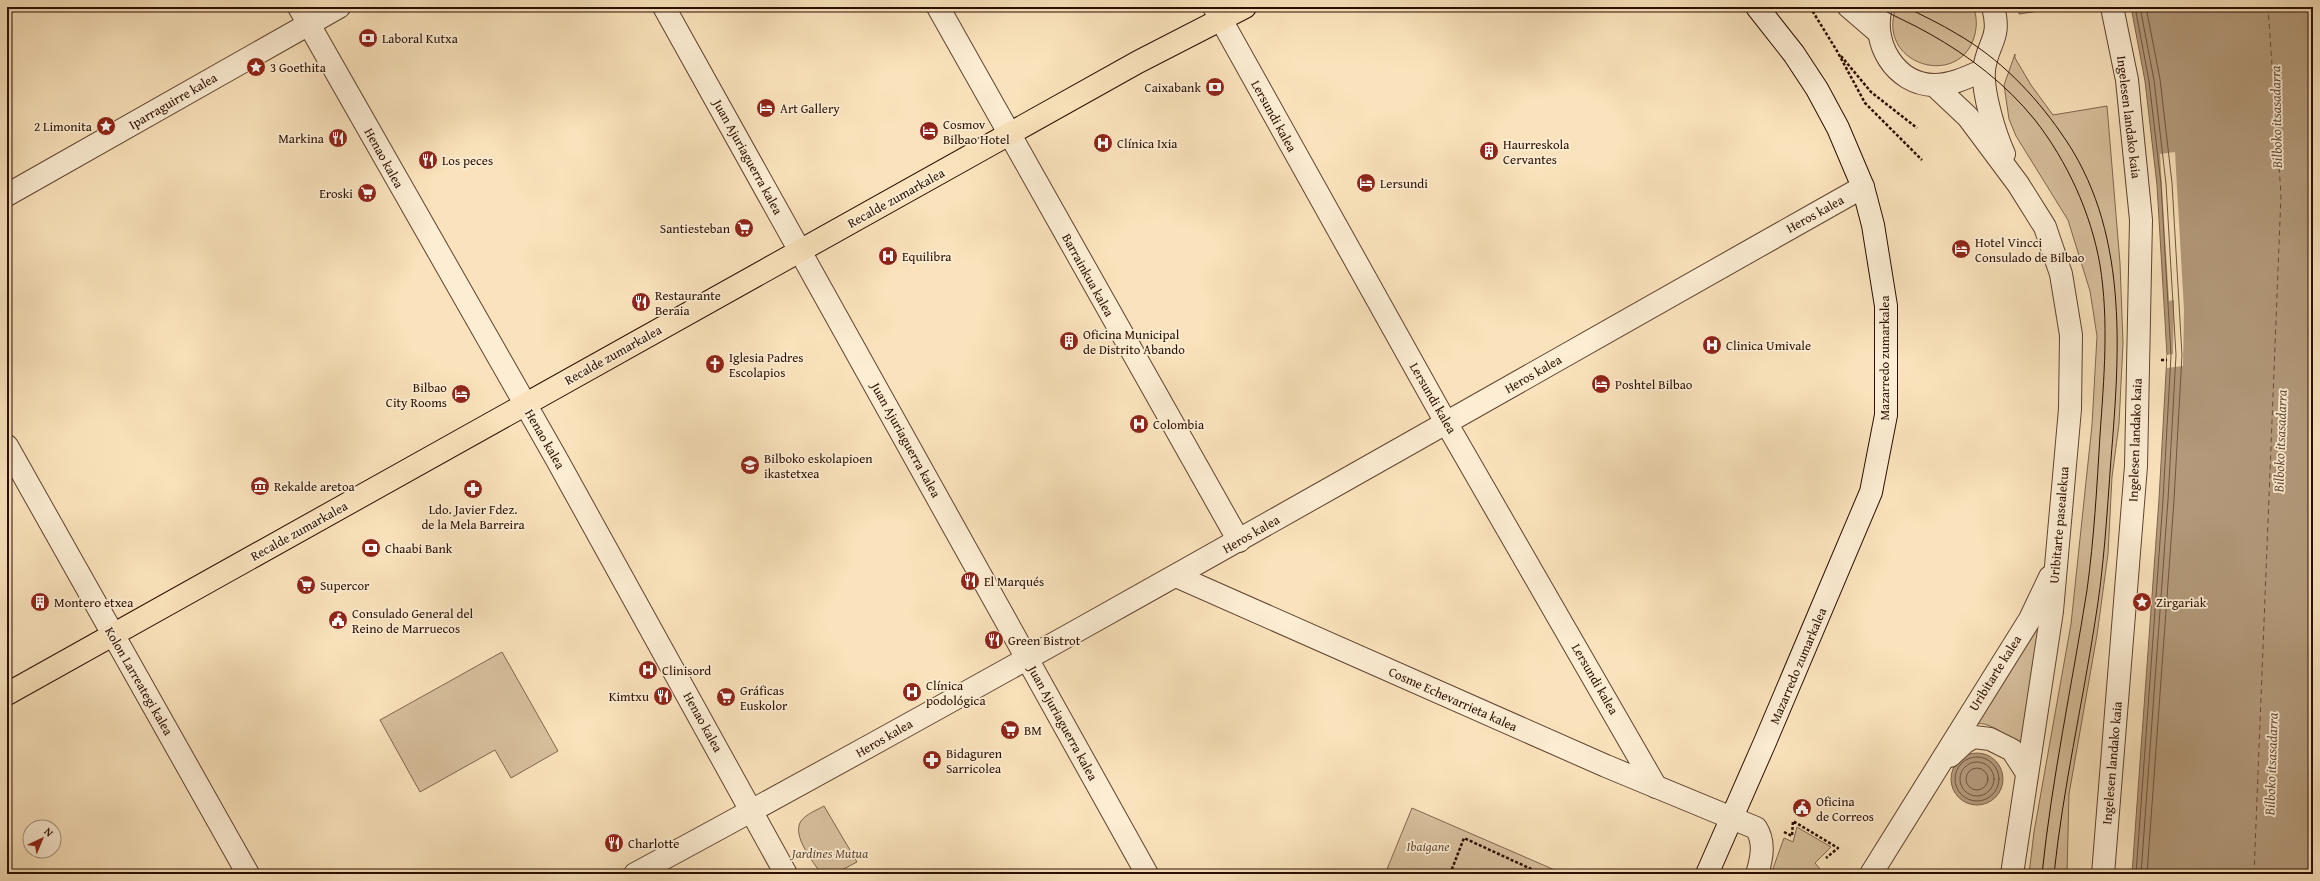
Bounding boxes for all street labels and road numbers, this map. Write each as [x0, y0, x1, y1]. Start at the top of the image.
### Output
street label: Ingelesen landako kaia [2112, 54, 2146, 180]
street label: Iparraguirre kalea [125, 68, 221, 134]
street label: Lersundi kalea [1246, 77, 1302, 156]
street label: Juan Ajuriaguerra kalea [707, 94, 788, 219]
street label: Henao kalea [360, 124, 409, 192]
street label: Recalde zumarkalea [844, 163, 949, 233]
street label: Heros kalea [1783, 190, 1848, 238]
street label: Barrainkua kalea [1057, 230, 1119, 321]
street label: Mazarredo zumarkalea [1875, 295, 1894, 421]
street label: Recalde zumarkalea [561, 320, 666, 390]
street label: Heros kalea [1501, 350, 1566, 398]
street label: Lersundi kalea [1405, 359, 1461, 438]
street label: Juan Ajuriaguerra kalea [865, 377, 946, 502]
street label: Ingelesen landako kaia [2123, 377, 2147, 502]
street label: Henao kalea [520, 406, 570, 473]
street label: Uribitarte pasealekua [2044, 465, 2074, 584]
street label: Recalde zumarkalea [247, 496, 352, 566]
street label: Heros kalea [1219, 510, 1284, 558]
street label: Mazarredo zumarkalea [1765, 604, 1832, 727]
street label: Kolon Larreategi kalea [100, 623, 178, 739]
street label: Uribitarte kalea [1964, 631, 2026, 715]
street label: Lersundi kalea [1567, 640, 1623, 719]
street label: Juan Ajuriaguerra kalea [1022, 660, 1103, 785]
street label: Cosme Echevarrieta kalea [1386, 662, 1521, 736]
street label: Henao kalea [679, 688, 728, 756]
street label: Ingelesen landako kaia [2097, 700, 2127, 825]
street label: Heros kalea [852, 714, 917, 762]

